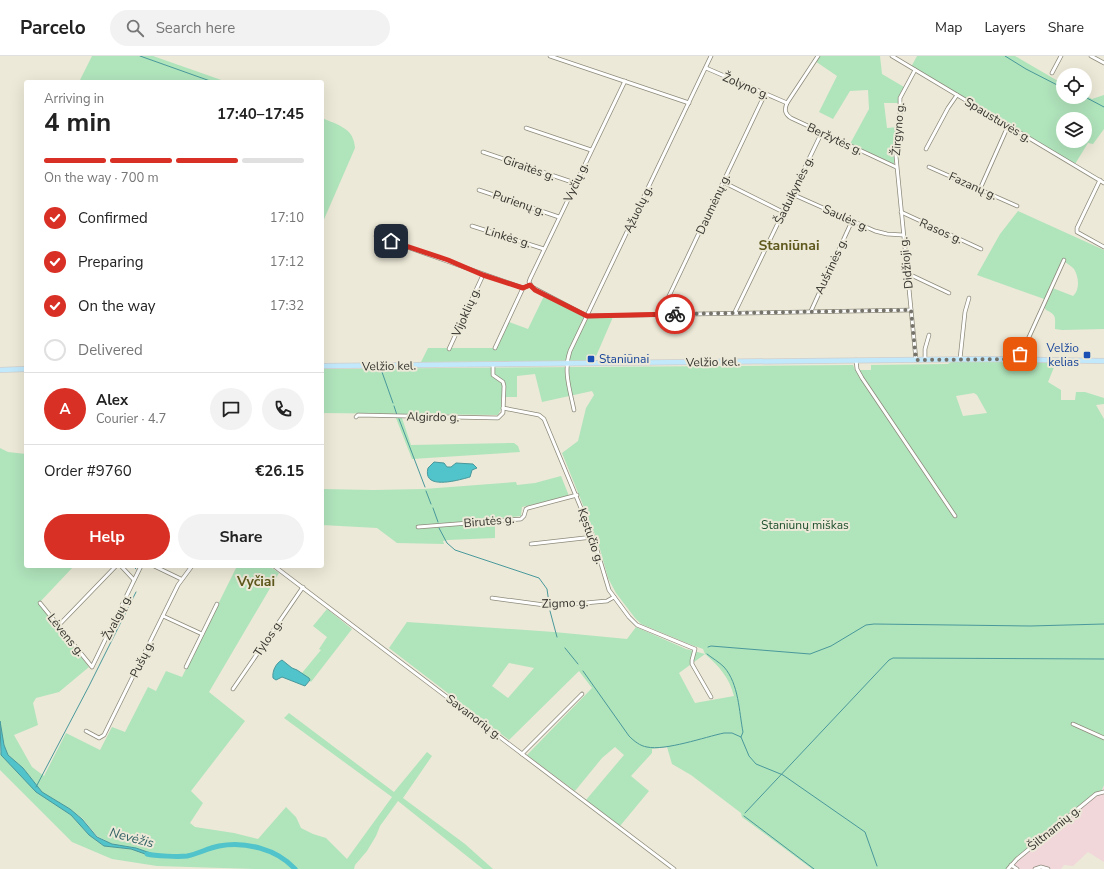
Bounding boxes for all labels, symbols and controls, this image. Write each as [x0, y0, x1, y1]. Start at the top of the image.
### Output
search box [110, 10, 390, 46]
text: Parcelo [20, 15, 86, 41]
icon: search [124, 17, 146, 39]
text: Search here [156, 18, 235, 38]
text: Map [935, 18, 962, 37]
text: Layers [984, 18, 1026, 37]
text: Share [1048, 18, 1084, 37]
map controls [1056, 68, 1092, 148]
button: locate [1056, 68, 1092, 104]
street label: Žolyno g. [720, 69, 772, 103]
text: Arriving in [44, 90, 104, 108]
street label: Spaustuvės g. [962, 94, 1034, 146]
street label: Žirgyno g. [888, 102, 908, 156]
text: 17:40–17:45 [217, 104, 304, 124]
text: 4 min [44, 105, 111, 140]
button: layers [1056, 112, 1092, 148]
street label: Beržytės g. [805, 119, 865, 159]
street label: Giraitės g. [501, 152, 557, 184]
street label: Šaduikynės g. [771, 153, 817, 227]
street label: Vyčių g. [559, 160, 592, 205]
street label: Fazanų g. [946, 168, 1000, 204]
text: On the way · 700 m [44, 169, 159, 187]
street label: Daumėnų g. [692, 171, 734, 237]
street label: Ąžuolų g. [620, 183, 656, 235]
street label: Purienų g. [491, 187, 547, 219]
street label: Saulės g. [820, 201, 872, 235]
icon: check [44, 207, 66, 229]
text: Confirmed [78, 208, 148, 228]
text: 17:10 [270, 209, 304, 227]
street label: Rasos g. [917, 214, 965, 248]
street label: Linkės g. [483, 222, 533, 252]
pin [374, 224, 408, 258]
icon: home [380, 230, 402, 252]
street label: Aušrinės g. [811, 235, 851, 297]
district label: Staniūnai [758, 236, 820, 255]
street label: Didžioji g. [895, 236, 917, 290]
icon: check [44, 251, 66, 273]
text: Preparing [78, 252, 143, 272]
text: 17:12 [270, 253, 304, 271]
street label: Vijoklių g. [448, 285, 484, 340]
courier [655, 294, 695, 334]
icon: check [44, 295, 66, 317]
text: On the way [78, 296, 156, 316]
text: 17:32 [270, 297, 304, 315]
icon: bike [664, 303, 686, 325]
pin [1003, 337, 1037, 371]
text: Delivered [78, 340, 143, 360]
place label: Velžio kelias [1045, 340, 1079, 370]
icon: bag [1009, 343, 1031, 365]
marker: Velžio kelias [1082, 350, 1092, 360]
place label: Staniūnai [599, 351, 649, 367]
marker: Staniūnai [586, 354, 596, 364]
street label: Velžio kel. [685, 354, 740, 370]
street label: Velžio kel. [361, 358, 416, 374]
button: chat [210, 388, 252, 430]
button: phone [262, 388, 304, 430]
text: Alex [96, 390, 128, 410]
text: A [59, 399, 71, 419]
street label: Algirdo g. [406, 409, 460, 425]
text: Courier · 4.7 [96, 410, 166, 428]
text: Order #9760 [44, 461, 132, 481]
text: €26.15 [255, 461, 304, 481]
street label: Kęstučio g. [574, 506, 608, 566]
street label: Birutės g. [463, 511, 515, 531]
button: Help [44, 514, 170, 560]
button: Share [178, 514, 304, 560]
park label: Staniūnų miškas [761, 517, 849, 533]
district label: Vyčiai [236, 572, 275, 591]
street label: Žvalgų g. [99, 591, 135, 643]
street label: Zigmo g. [541, 594, 589, 612]
street label: Lėvens g. [44, 610, 88, 660]
street label: Tylos g. [250, 616, 286, 660]
street label: Pušų g. [126, 638, 158, 680]
street label: Savanorių g. [443, 691, 505, 743]
street label: Šiltnamių g. [1024, 802, 1084, 854]
water label: Nevėžis [108, 823, 156, 853]

